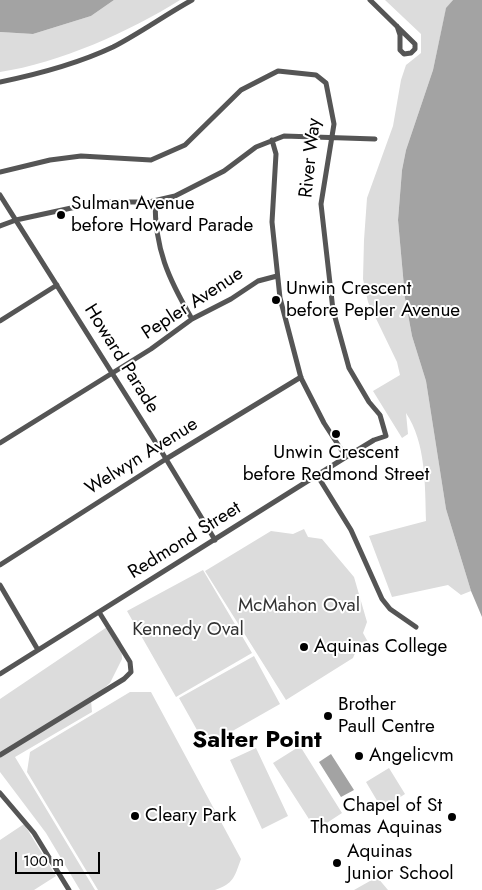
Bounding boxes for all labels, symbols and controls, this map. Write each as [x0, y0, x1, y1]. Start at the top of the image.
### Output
street label: River Way [295, 117, 327, 199]
place label: Sulman Avenue before Howard Parade [71, 193, 253, 237]
marker: Sulman Avenue before Howard Parade [55, 209, 67, 221]
street label: Pepler Avenue [138, 263, 248, 345]
place label: Unwin Crescent before Pepler Avenue [286, 278, 460, 322]
marker: Unwin Crescent before Pepler Avenue [270, 294, 282, 306]
street label: Howard Parade [78, 300, 164, 418]
street label: Welwyn Avenue [82, 413, 202, 501]
marker: Unwin Crescent before Redmond Street [330, 428, 342, 440]
place label: Unwin Crescent before Redmond Street [243, 442, 429, 486]
street label: Redmond Street [125, 497, 245, 585]
park label: McMahon Oval [238, 595, 360, 617]
park label: Kennedy Oval [132, 619, 244, 641]
place label: Aquinas College [314, 636, 447, 658]
marker: Aquinas College [298, 641, 310, 653]
place label: Brother Paull Centre [338, 694, 435, 738]
marker: Brother Paull Centre [322, 710, 334, 722]
district label: Salter Point [192, 727, 322, 755]
place label: Angelicvm [369, 745, 454, 767]
marker: Angelicvm [353, 750, 365, 762]
place label: Chapel of St Thomas Aquinas [310, 795, 442, 839]
place label: Cleary Park [145, 805, 236, 827]
marker: Cleary Park [129, 810, 141, 822]
marker: Chapel of St Thomas Aquinas [446, 811, 458, 823]
place label: Aquinas Junior School [347, 841, 454, 885]
scale bar [18, 842, 102, 874]
text: 100 m [23, 850, 64, 872]
marker: Aquinas Junior School [331, 857, 343, 869]

